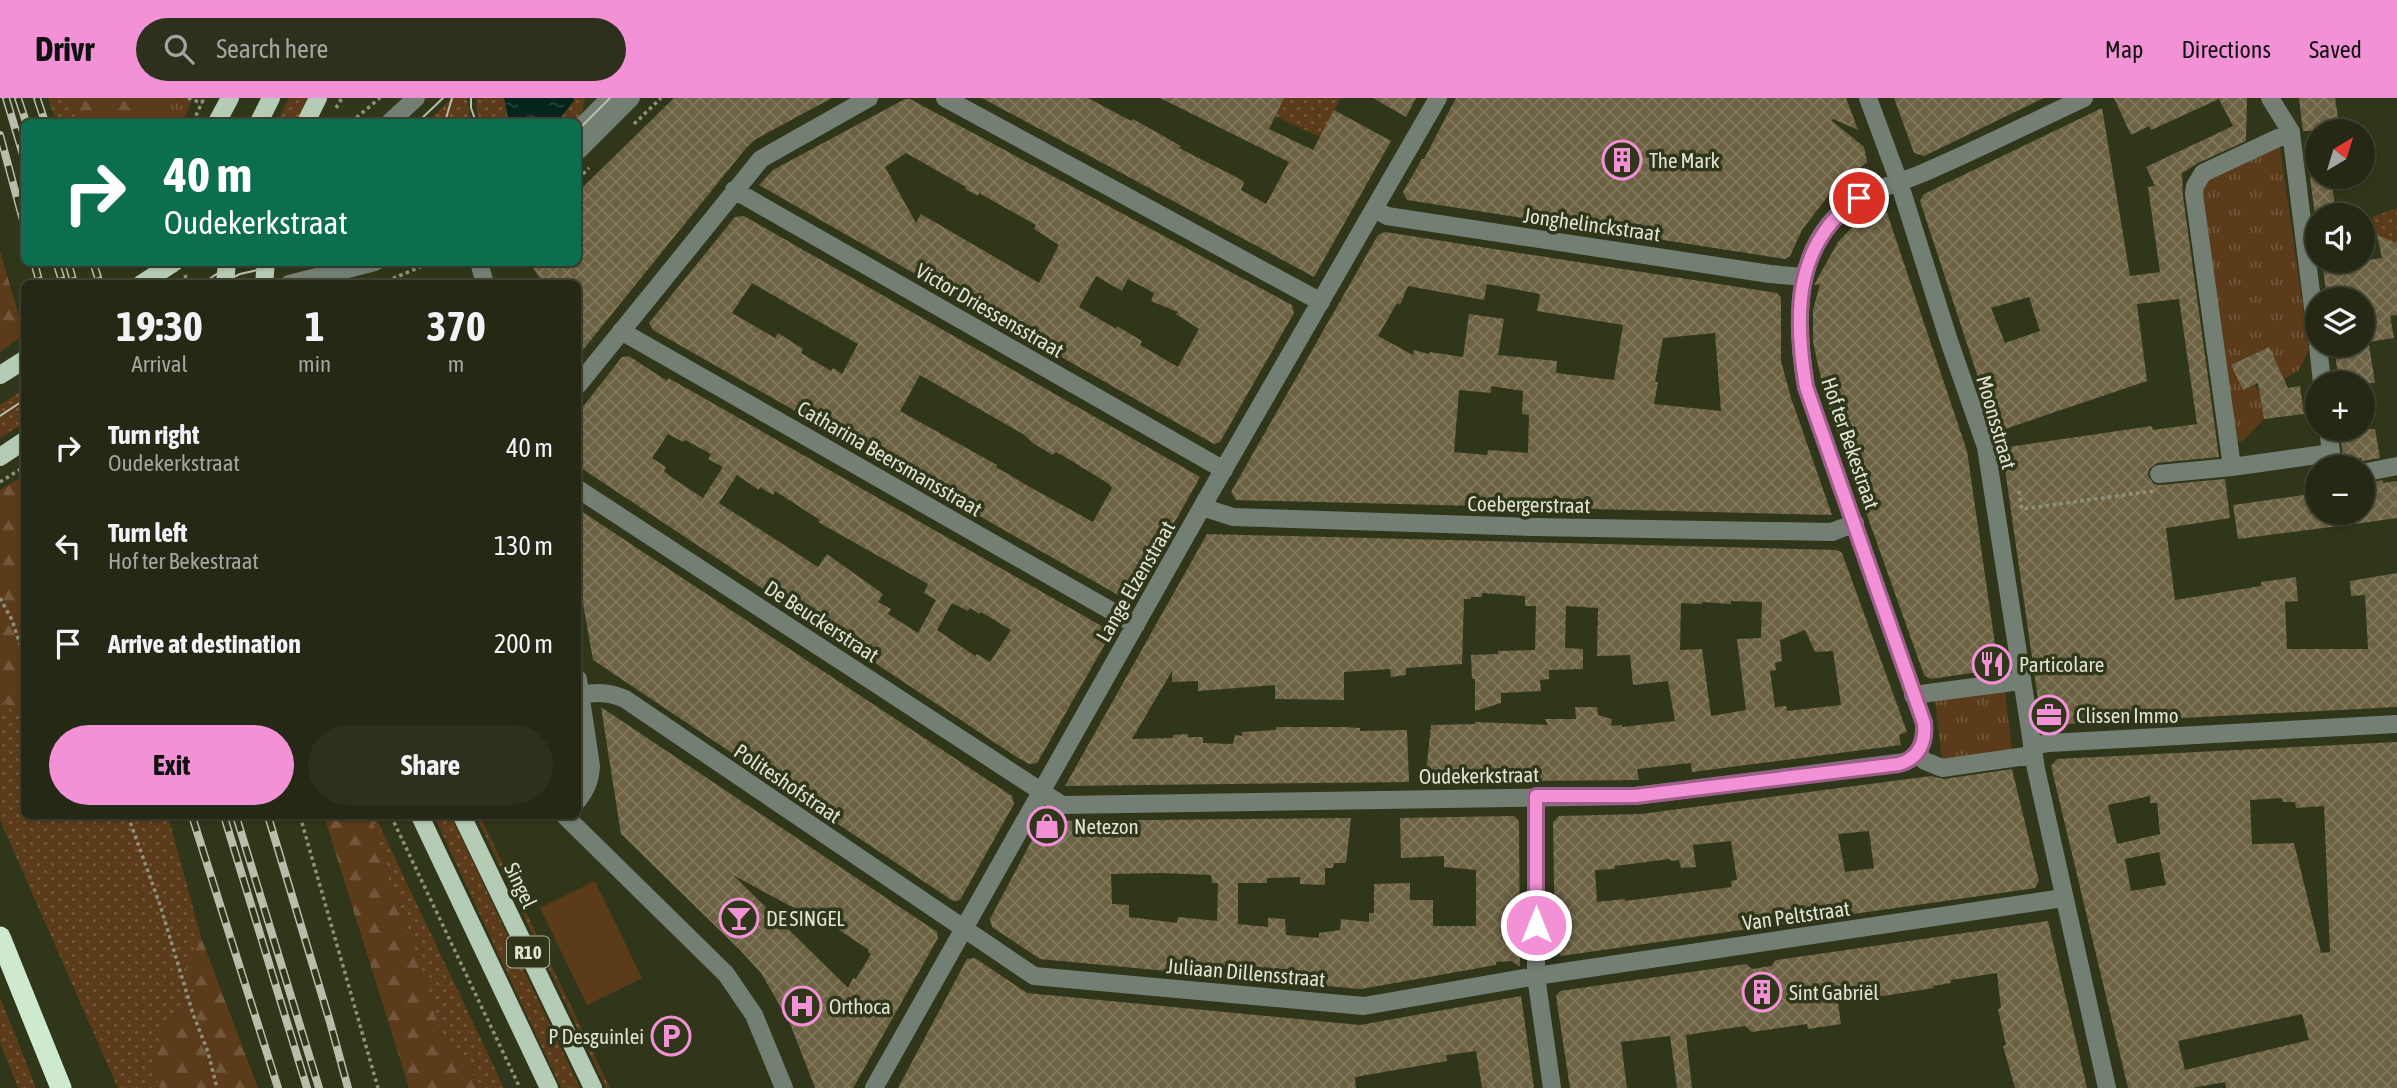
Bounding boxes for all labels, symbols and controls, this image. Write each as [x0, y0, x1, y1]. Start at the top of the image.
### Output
search box [136, 18, 626, 81]
text: Drivr [35, 30, 94, 68]
icon: search [160, 30, 198, 68]
text: Search here [216, 34, 328, 64]
text: Map [2105, 36, 2143, 63]
text: Directions [2181, 36, 2271, 63]
text: Saved [2309, 36, 2362, 63]
north arrow [2305, 119, 2375, 189]
map controls [2305, 119, 2375, 525]
building icon: The Mark [1601, 139, 1643, 181]
text: 40 m [164, 146, 252, 202]
icon: right [49, 147, 140, 238]
place label: The Mark [1649, 148, 1720, 172]
pin [1829, 168, 1889, 228]
icon: arrive [1840, 179, 1878, 217]
street label: Jonghelinckstraat [1522, 203, 1662, 245]
button: sound [2305, 203, 2375, 273]
text: Oudekerkstraat [164, 204, 348, 241]
street label: Victor Driessensstraat [912, 258, 1068, 362]
button: layers [2305, 287, 2375, 357]
text: 19:30 [116, 302, 203, 350]
text: 1 [305, 302, 324, 350]
text: 370 [426, 302, 486, 350]
text: Arrival [131, 351, 188, 377]
text: min [298, 351, 331, 377]
text: m [448, 351, 464, 377]
button: + [2305, 371, 2375, 441]
street label: Moonsstraat [1972, 372, 2022, 472]
street label: Hof ter Bekestraat [1817, 374, 1885, 512]
street label: Catharina Beersmansstraat [794, 395, 986, 521]
text: Turn right [108, 420, 199, 450]
icon: right [49, 429, 87, 467]
text: 40 m [506, 433, 553, 463]
text: Oudekerkstraat [108, 450, 240, 476]
button: − [2305, 455, 2375, 525]
street label: Coebergerstraat [1467, 491, 1591, 517]
street label: Lange Elzenstraat [1091, 516, 1179, 646]
text: Turn left [108, 518, 188, 548]
icon: left [49, 527, 87, 565]
text: 130 m [494, 531, 553, 561]
text: Hof ter Bekestraat [108, 548, 259, 574]
street label: De Beuckerstraat [761, 575, 883, 667]
icon: arrive [49, 625, 87, 663]
text: Arrive at destination [108, 629, 301, 659]
text: 200 m [494, 629, 553, 659]
restaurant icon: Particolare [1971, 643, 2013, 685]
place label: Particolare [2019, 652, 2104, 676]
office icon: Clissen Immo [2028, 694, 2070, 736]
place label: Clissen Immo [2076, 703, 2179, 727]
button: Exit [49, 725, 294, 805]
button: Share [308, 725, 553, 805]
street label: Politeshofstraat [730, 738, 846, 828]
street label: Oudekerkstraat [1419, 762, 1539, 788]
shop icon: Netezon [1026, 805, 1068, 847]
place label: Netezon [1074, 814, 1139, 838]
street label: Singel [500, 858, 542, 912]
position arrow [1499, 888, 1573, 962]
street label: Van Peltstraat [1741, 896, 1851, 934]
bar icon: DE SINGEL [718, 897, 760, 939]
place label: DE SINGEL [766, 906, 844, 930]
road number: R10 [507, 936, 549, 968]
street label: Juliaan Dillensstraat [1166, 953, 1326, 991]
building icon: Sint Gabriël [1741, 971, 1783, 1013]
place label: Sint Gabriël [1789, 980, 1879, 1004]
hospital icon: Orthoca [781, 985, 823, 1027]
place label: Orthoca [829, 994, 891, 1018]
parking icon: P Desguinlei [650, 1015, 692, 1057]
place label: P Desguinlei [548, 1024, 644, 1048]

